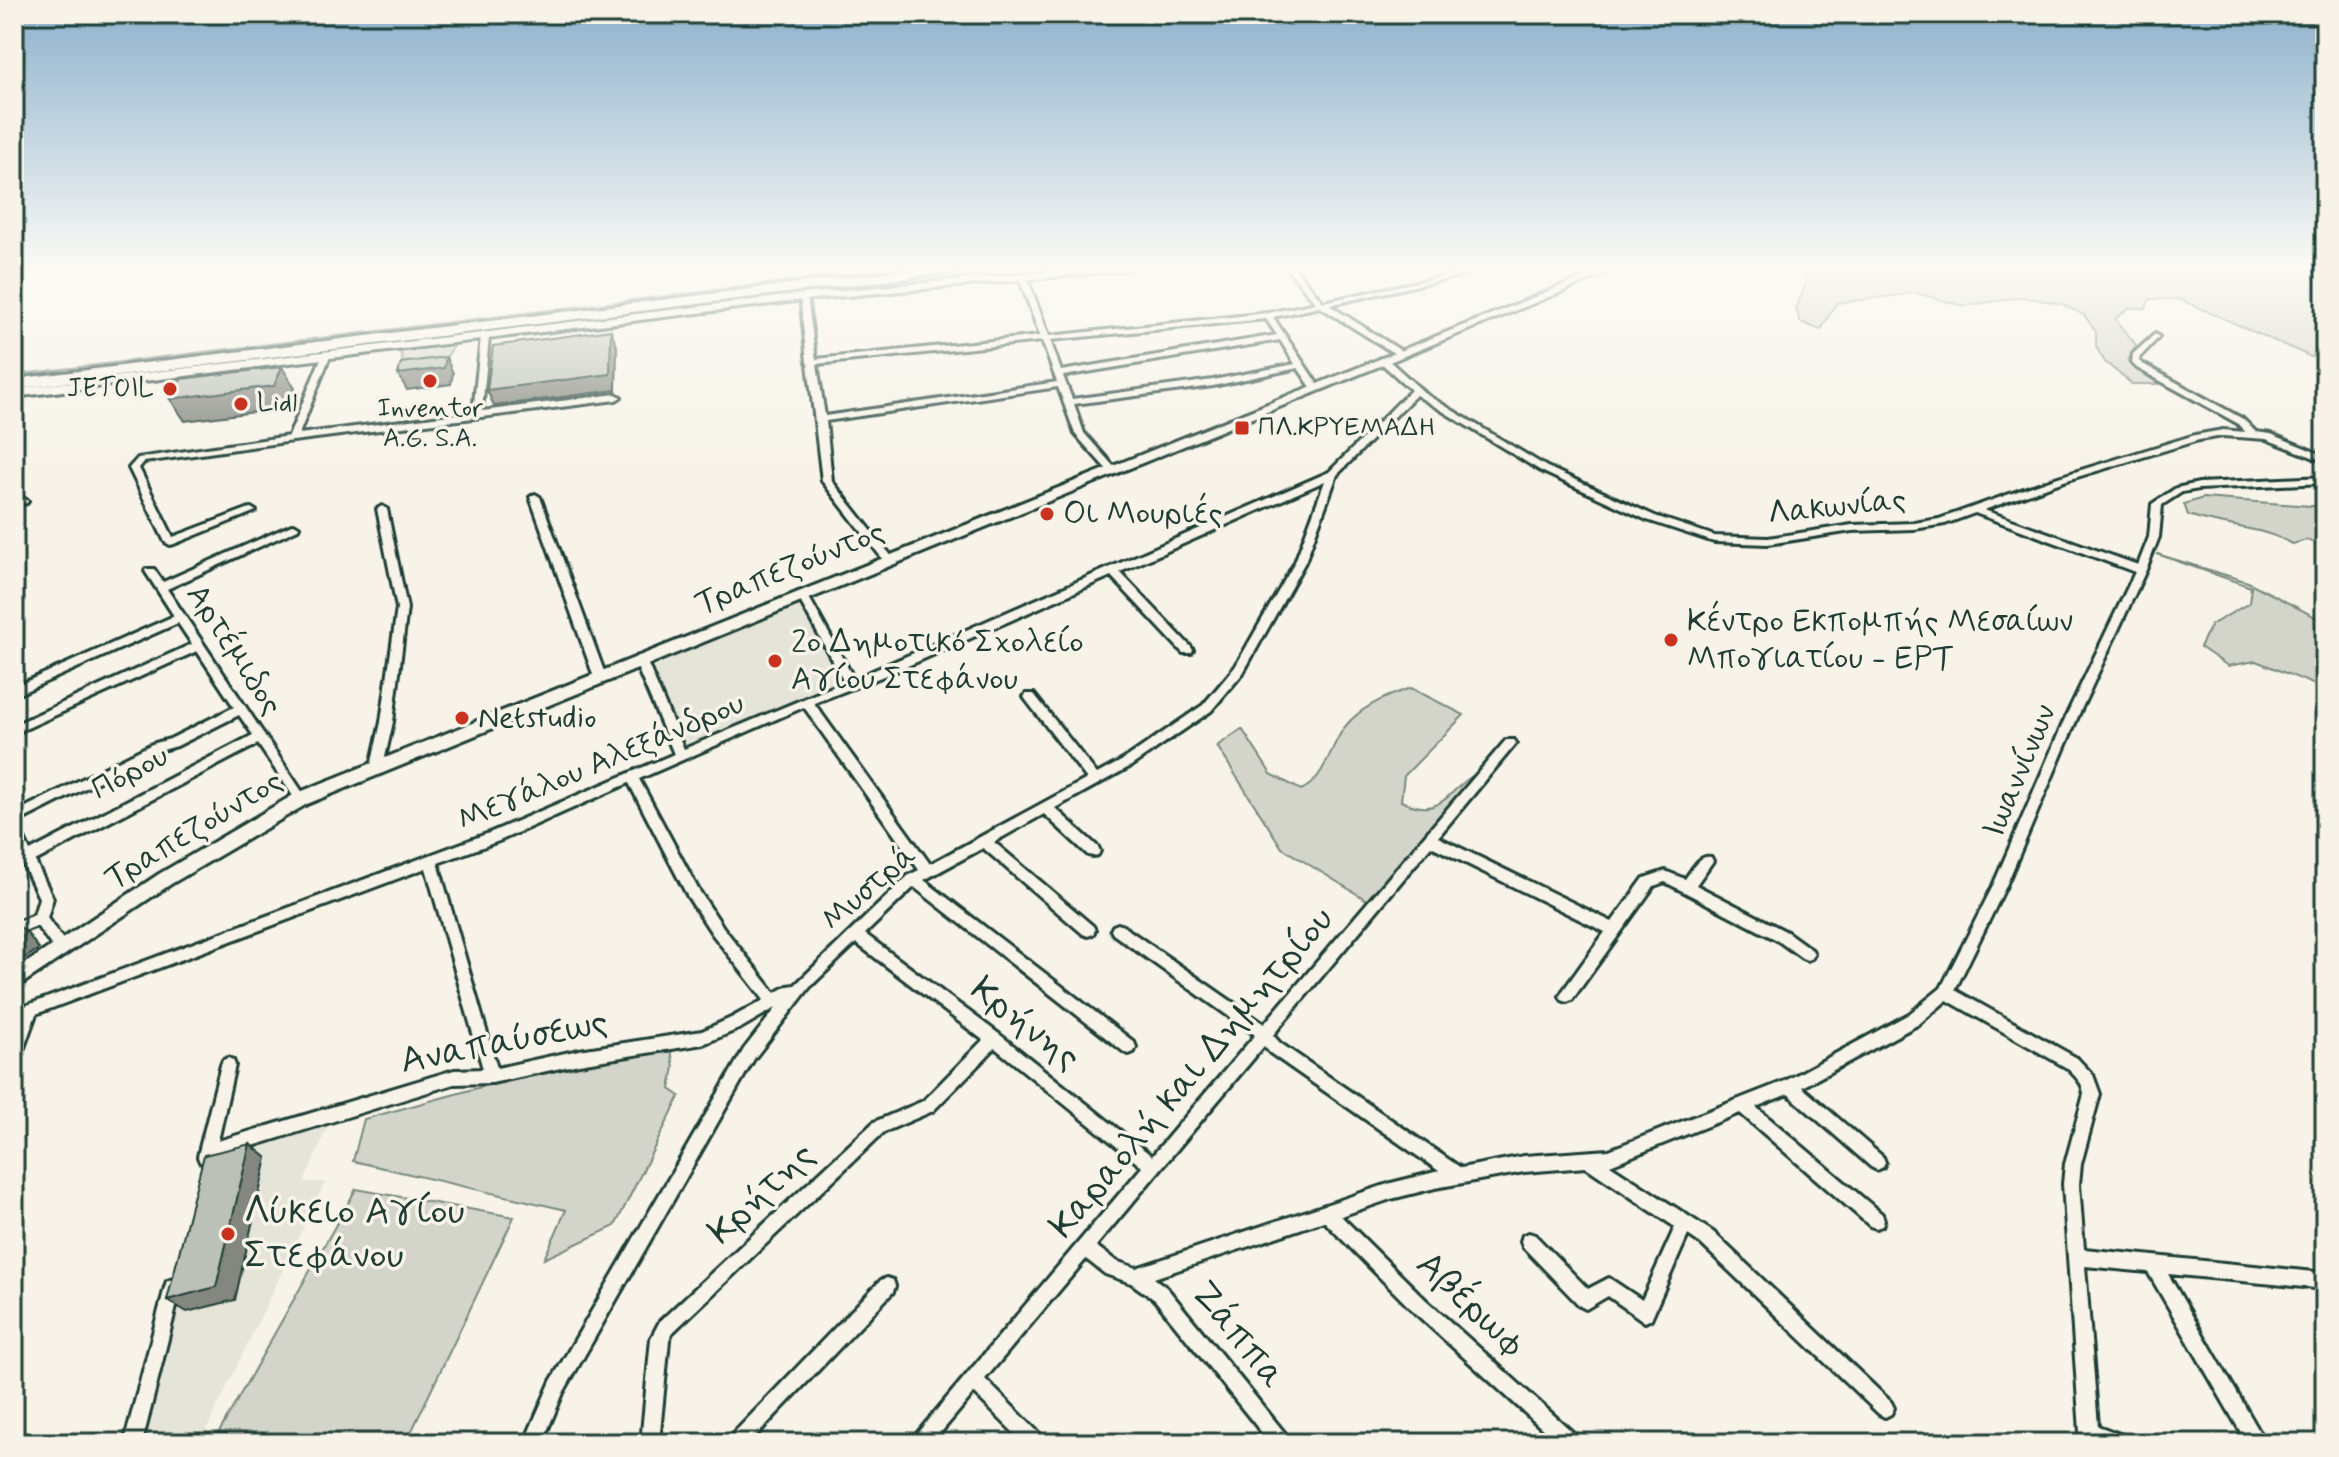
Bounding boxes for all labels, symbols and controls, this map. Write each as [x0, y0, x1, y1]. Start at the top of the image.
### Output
place label: JETOIL [67, 372, 154, 406]
marker: Inventor A.G. S.A. [421, 372, 439, 390]
marker: JETOIL [161, 380, 179, 398]
place label: Lidl [257, 387, 297, 421]
place label: Inventor A.G. S.A. [377, 392, 483, 456]
marker: Lidl [232, 395, 250, 413]
place label: ΠΛ.ΚΡΥΕΜΑΔΗ [1258, 411, 1436, 445]
marker: ΠΛ.ΚΡΥΕΜΑΔΗ [1233, 419, 1251, 437]
street label: Λακωνίας [1766, 479, 1908, 535]
place label: Οι Μουριές [1063, 492, 1223, 535]
marker: Οι Μουριές [1038, 505, 1056, 523]
street label: Τραπεζούντος [689, 511, 891, 625]
street label: Αρτέμιδος [176, 576, 293, 724]
place label: Κέντρο Εκπομπής Μεσαίων Μπογιατίου - ΕΡΤ [1687, 600, 2073, 680]
place label: 2ο Δημοτικό Σχολείο Αγίου Στεφάνου [791, 622, 1084, 701]
marker: Κέντρο Εκπομπής Μεσαίων Μπογιατίου - ΕΡΤ [1662, 631, 1680, 649]
marker: 2ο Δημοτικό Σχολείο Αγίου Στεφάνου [766, 652, 784, 670]
street label: Μεγάλου Αλεξάνδρου [451, 683, 751, 841]
place label: Netstudio [478, 697, 597, 739]
street label: Ιωαννίνων [1973, 698, 2067, 844]
marker: Netstudio [453, 709, 471, 727]
street label: Πόρου [84, 735, 176, 811]
street label: Τραπεζούντος [97, 760, 291, 900]
street label: Μυστρά [813, 835, 925, 941]
street label: Καραολή και Δημητρίου [1039, 897, 1345, 1249]
street label: Κρήνης [960, 966, 1090, 1082]
street label: Αναπαύσεως [396, 998, 612, 1086]
street label: Κρήτης [698, 1132, 826, 1256]
place label: Λύκειο Αγίου Στεφάνου [244, 1188, 465, 1281]
marker: Λύκειο Αγίου Στεφάνου [219, 1225, 237, 1243]
street label: Αβέρωφ [1405, 1240, 1538, 1369]
street label: Ζάππα [1179, 1271, 1297, 1399]

